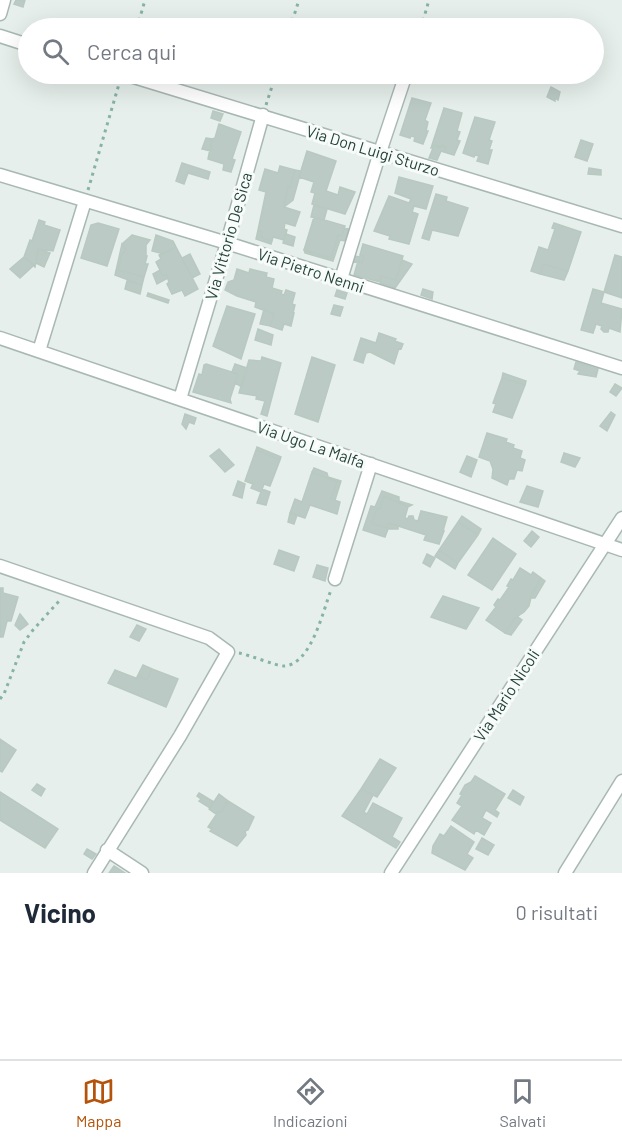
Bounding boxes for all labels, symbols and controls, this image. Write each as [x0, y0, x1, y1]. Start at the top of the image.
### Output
search box [18, 18, 604, 84]
icon: search [39, 35, 72, 68]
text: Cerca qui [87, 38, 177, 64]
street label: Via Don Luigi Sturzo [304, 121, 442, 179]
street label: Via Vittorio De Sica [201, 170, 255, 302]
street label: Via Pietro Nenni [255, 244, 367, 296]
street label: Via Ugo La Malfa [254, 417, 368, 471]
street label: Via Mario Nicoli [469, 645, 543, 745]
text: Vicino [24, 897, 96, 928]
text: 0 risultati [516, 900, 598, 924]
tab: Mappa [76, 1075, 121, 1130]
tab: Indicazioni [273, 1075, 348, 1130]
tab: Salvati [499, 1075, 546, 1130]

